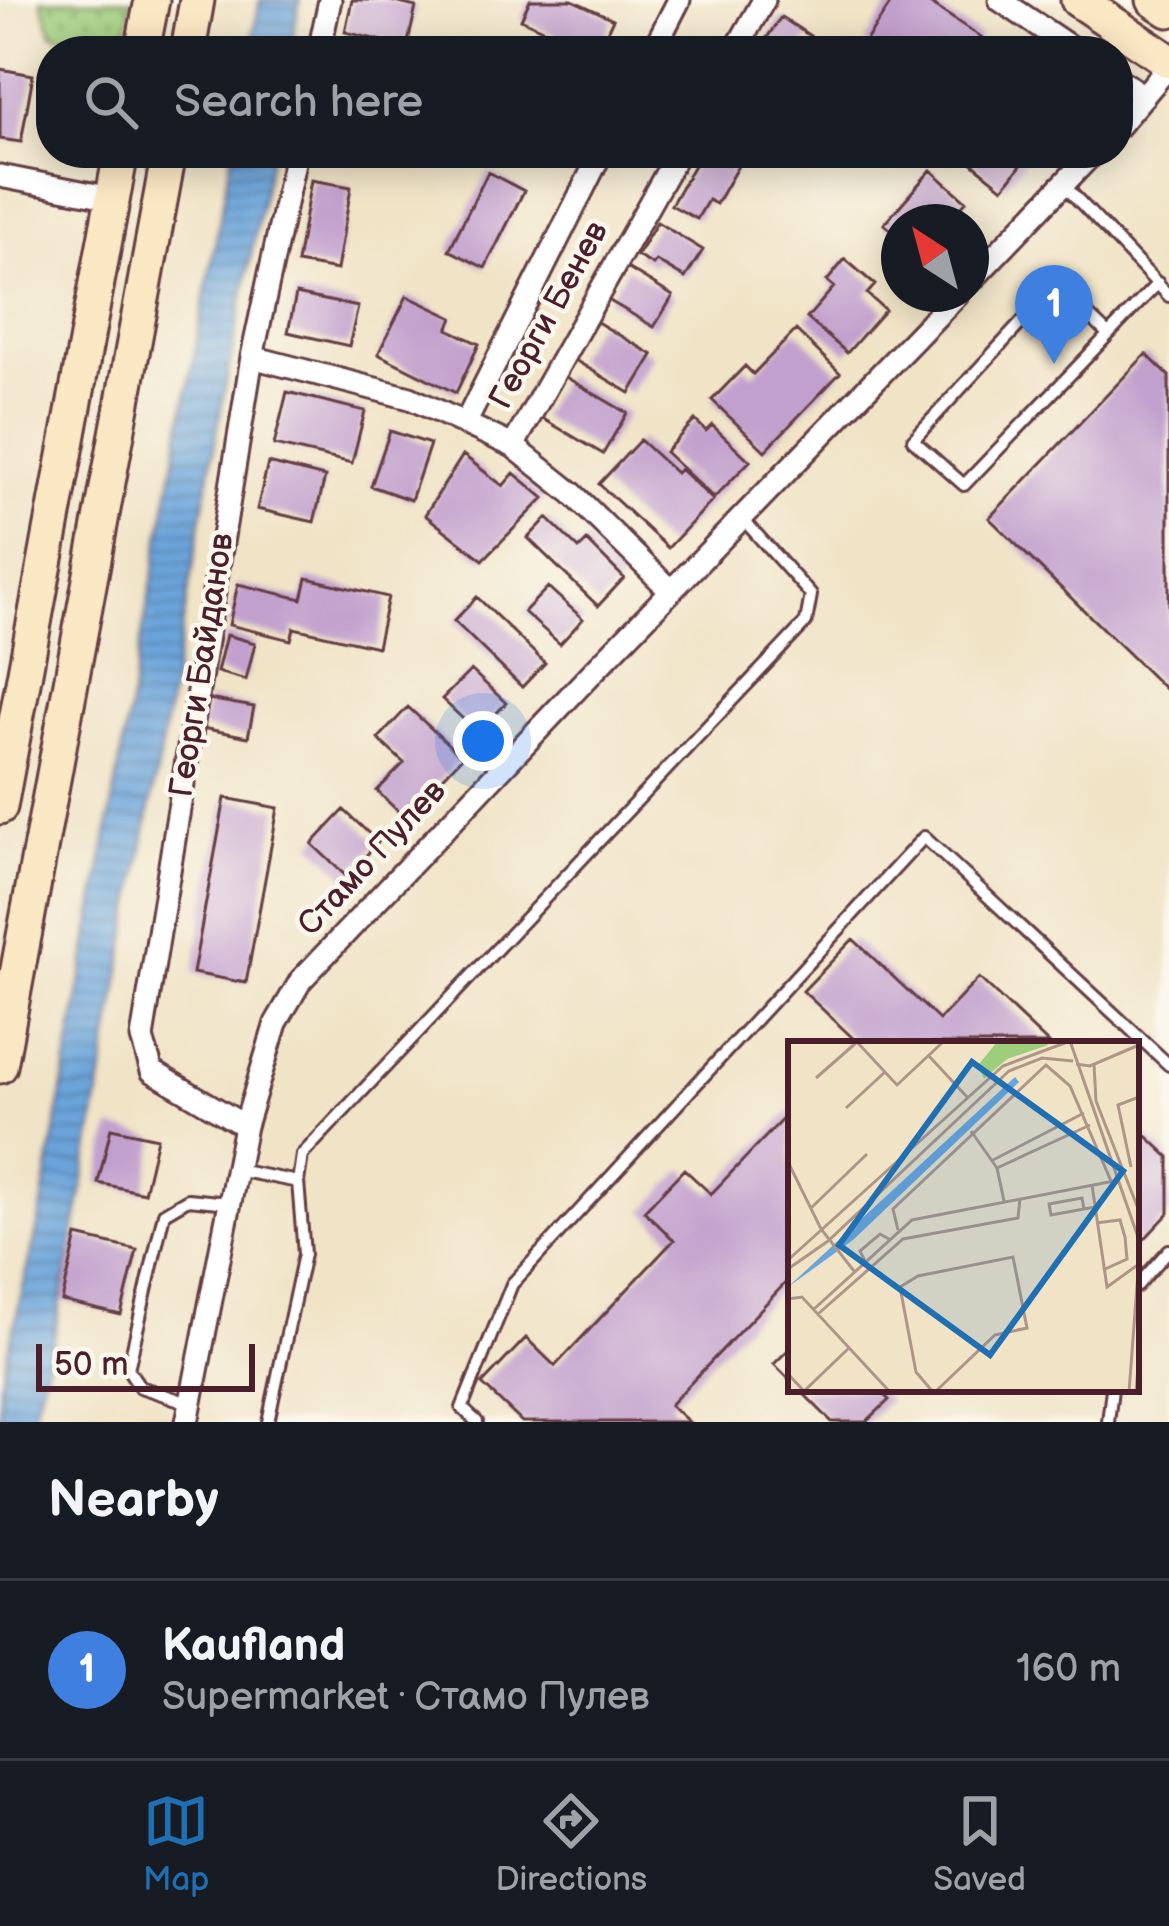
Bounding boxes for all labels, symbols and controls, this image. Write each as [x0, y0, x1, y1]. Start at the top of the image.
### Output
search box [36, 36, 1133, 168]
icon: search [78, 69, 144, 135]
text: Search here [174, 75, 423, 130]
north arrow [881, 204, 989, 312]
street label: Георги Бенев [481, 214, 617, 416]
pin: 1 [1015, 265, 1093, 364]
street label: Георги Байданов [161, 530, 243, 800]
your location [453, 711, 513, 771]
street label: Стамо Пулев [290, 772, 454, 944]
inset map [788, 1041, 1139, 1392]
scale bar [36, 1338, 255, 1391]
text: 50 m [54, 1345, 129, 1385]
text: Nearby [48, 1470, 219, 1531]
text: Kaufland [162, 1619, 345, 1674]
text: 1 [79, 1646, 95, 1693]
text: 160 m [1016, 1646, 1121, 1693]
text: Supermarket · Стамо Пулев [162, 1674, 649, 1721]
tab: Map [143, 1788, 209, 1900]
tab: Directions [496, 1788, 647, 1900]
tab: Saved [933, 1788, 1026, 1900]

